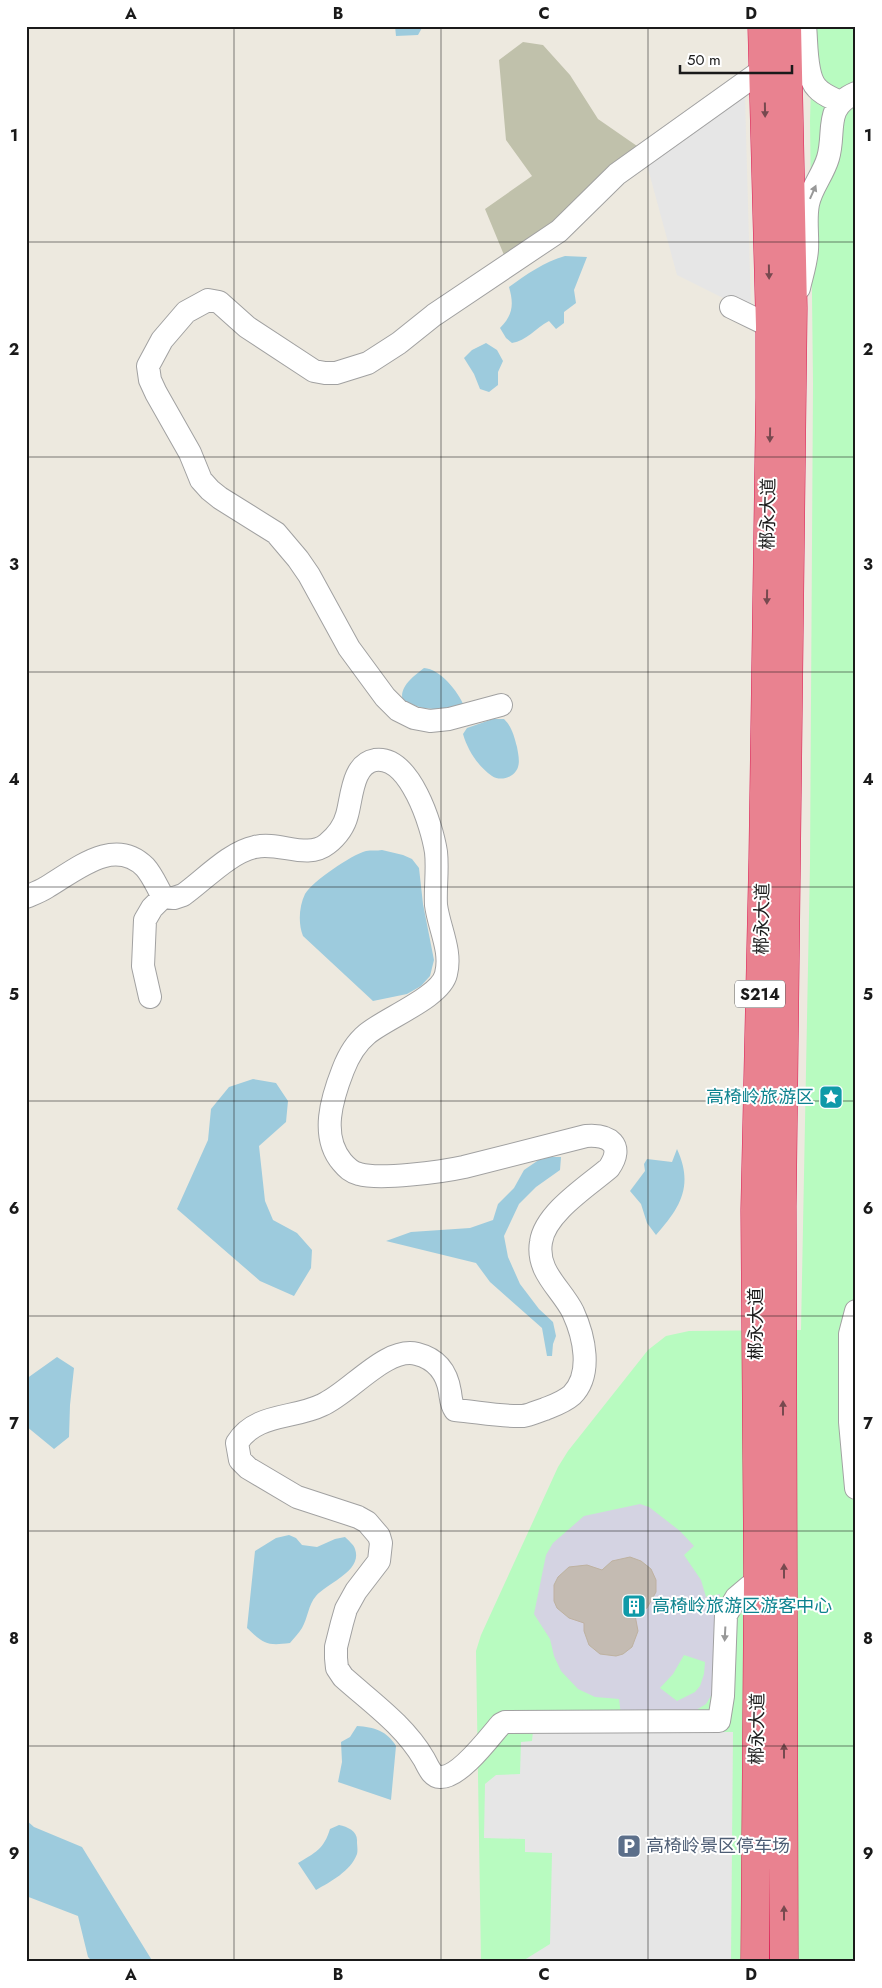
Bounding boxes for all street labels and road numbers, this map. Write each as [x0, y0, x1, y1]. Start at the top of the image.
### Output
street label: 郴永大道 [754, 478, 782, 550]
street label: 郴永大道 [748, 883, 776, 955]
road number: S214 [735, 981, 785, 1008]
street label: 郴永大道 [743, 1288, 769, 1360]
street label: 郴永大道 [743, 1693, 771, 1765]

